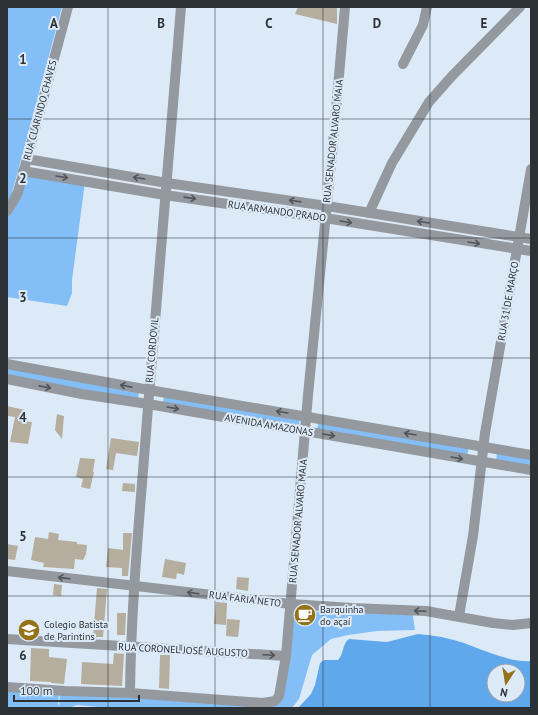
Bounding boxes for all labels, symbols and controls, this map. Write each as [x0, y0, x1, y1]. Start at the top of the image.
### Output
text: A [50, 15, 58, 32]
text: B [157, 15, 165, 32]
text: C [265, 15, 273, 32]
text: D [373, 15, 381, 32]
text: E [481, 15, 488, 32]
text: 1 [19, 51, 27, 68]
street label: RUA CLARINDO CHAVES [20, 58, 60, 162]
street label: RUA SENADOR ALVARO MAIA [320, 78, 346, 203]
text: 2 [19, 170, 27, 187]
one-way arrow [55, 173, 68, 181]
one-way arrow [133, 174, 146, 182]
one-way arrow [183, 194, 196, 202]
one-way arrow [289, 197, 302, 205]
street label: RUA ARMANDO PRADO [227, 198, 327, 224]
one-way arrow [417, 217, 430, 225]
one-way arrow [339, 218, 352, 226]
one-way arrow [467, 239, 480, 247]
street label: RUA 31 DE MARÇO [495, 260, 521, 342]
text: 3 [19, 289, 27, 306]
street label: RUA CORDOVIL [143, 317, 161, 383]
one-way arrow [120, 382, 133, 390]
one-way arrow [38, 383, 51, 391]
one-way arrow [167, 404, 180, 412]
one-way arrow [276, 408, 289, 416]
text: 4 [19, 409, 27, 426]
street label: AVENIDA AMAZONAS [224, 411, 314, 439]
one-way arrow [404, 430, 417, 438]
one-way arrow [322, 431, 335, 439]
one-way arrow [450, 455, 463, 463]
street label: RUA SENADOR ALVARO MAIA [286, 458, 310, 583]
text: 5 [19, 528, 27, 545]
one-way arrow [58, 574, 71, 582]
street label: RUA FARIA NETO [208, 588, 282, 610]
one-way arrow [187, 589, 200, 597]
cafe icon: Barquinha do açaí [292, 602, 318, 628]
place label: Barquinha do açaí [320, 603, 364, 628]
one-way arrow [414, 607, 427, 614]
school or university icon: Colegio Batista de Parintins [16, 617, 42, 643]
place label: Colegio Batista de Parintins [44, 618, 108, 643]
street label: RUA CORONEL JOSÉ AUGUSTO [118, 640, 248, 660]
text: 6 [19, 647, 27, 664]
one-way arrow [263, 652, 276, 659]
north arrow [486, 663, 526, 703]
scale bar [14, 677, 139, 703]
text: 100 m [20, 683, 53, 698]
text: N [499, 685, 509, 700]

